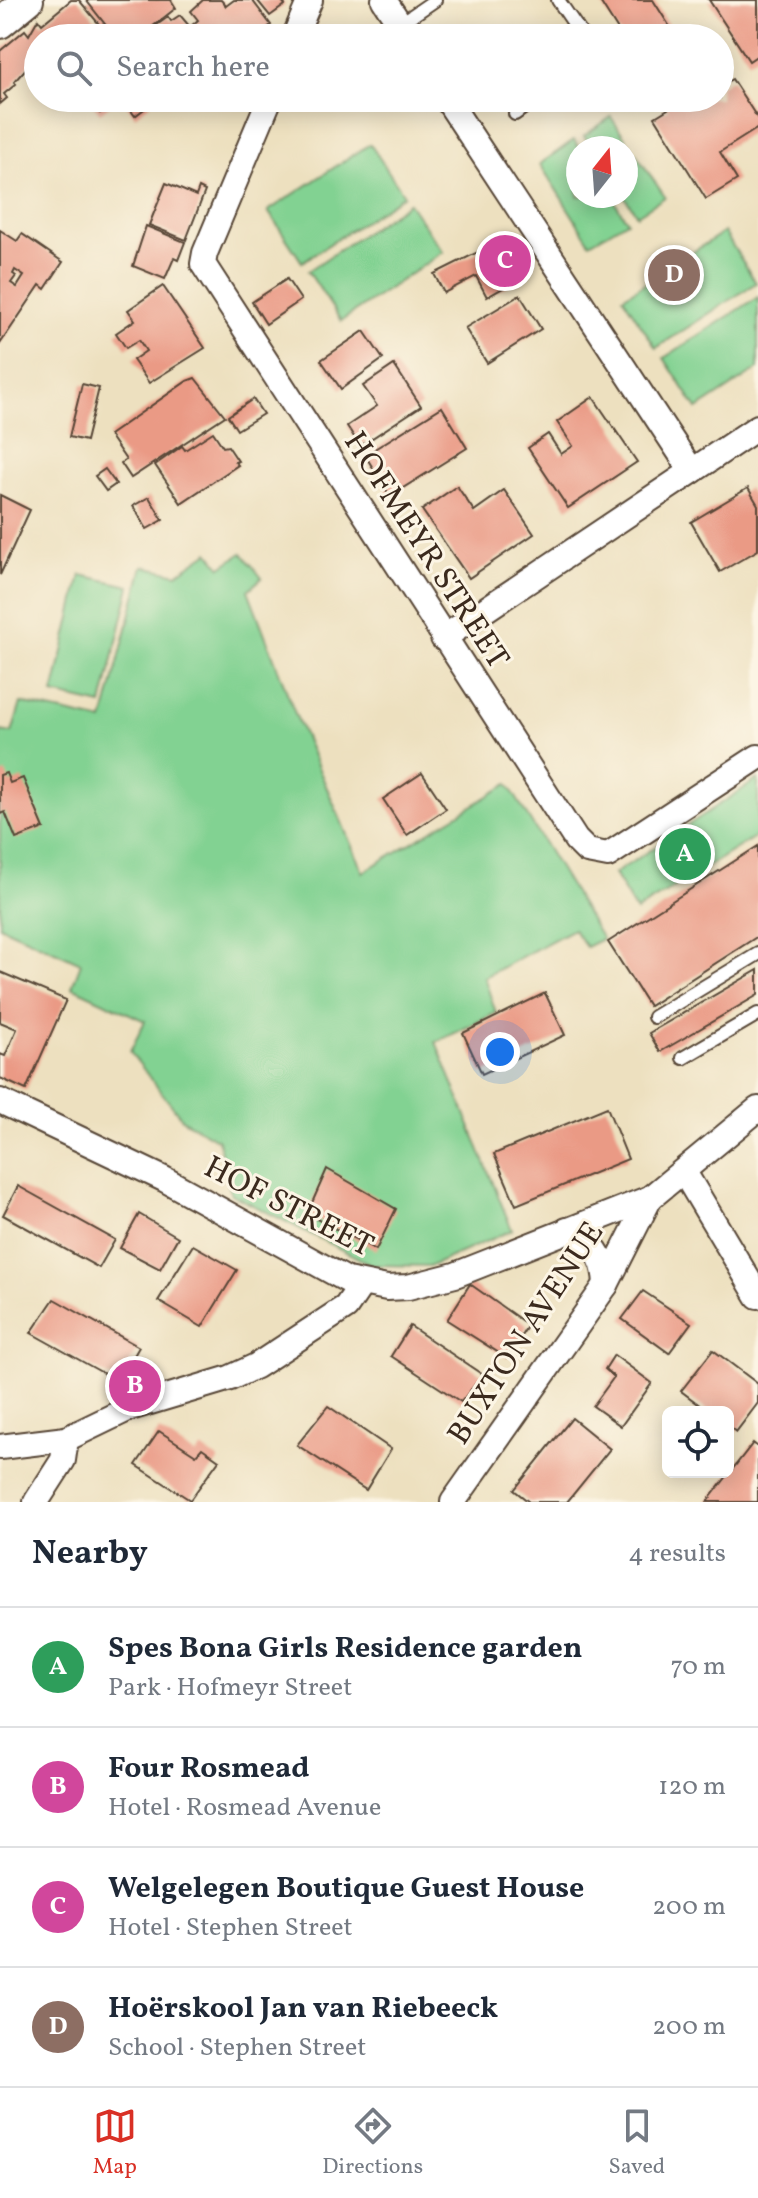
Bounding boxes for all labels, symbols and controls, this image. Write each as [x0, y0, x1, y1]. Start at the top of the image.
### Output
search box [24, 24, 734, 112]
icon: search [52, 46, 96, 90]
text: Search here [116, 47, 270, 89]
north arrow [566, 136, 638, 208]
pin: C [479, 231, 531, 291]
pin: D [648, 245, 700, 305]
street label: HOFMEYR STREET [332, 424, 518, 678]
pin: A [659, 824, 711, 884]
your location [480, 1032, 520, 1072]
street label: HOF STREET [196, 1147, 380, 1269]
street label: BUXTON AVENUE [438, 1214, 616, 1454]
pin: B [109, 1356, 161, 1416]
map controls [662, 1406, 734, 1478]
button: locate [662, 1406, 734, 1478]
text: Nearby [32, 1531, 148, 1578]
text: 4 results [628, 1536, 726, 1572]
text: Spes Bona Girls Residence garden [108, 1628, 583, 1670]
text: A [49, 1649, 67, 1685]
text: 70 m [671, 1649, 726, 1685]
text: Park · Hofmeyr Street [108, 1670, 352, 1706]
text: Four Rosmead [108, 1748, 310, 1790]
text: B [49, 1769, 67, 1805]
text: 120 m [658, 1769, 726, 1805]
text: Hotel · Rosmead Avenue [108, 1790, 381, 1826]
text: Welgelegen Boutique Guest House [108, 1868, 584, 1910]
text: C [50, 1889, 66, 1925]
text: 200 m [652, 1889, 726, 1925]
text: Hotel · Stephen Street [108, 1910, 353, 1946]
text: Hoërskool Jan van Riebeeck [108, 1988, 498, 2030]
text: D [48, 2009, 68, 2045]
text: 200 m [652, 2009, 726, 2045]
text: School · Stephen Street [108, 2030, 366, 2066]
tab: Map [93, 2104, 137, 2183]
tab: Directions [322, 2104, 423, 2183]
tab: Saved [609, 2104, 665, 2183]

